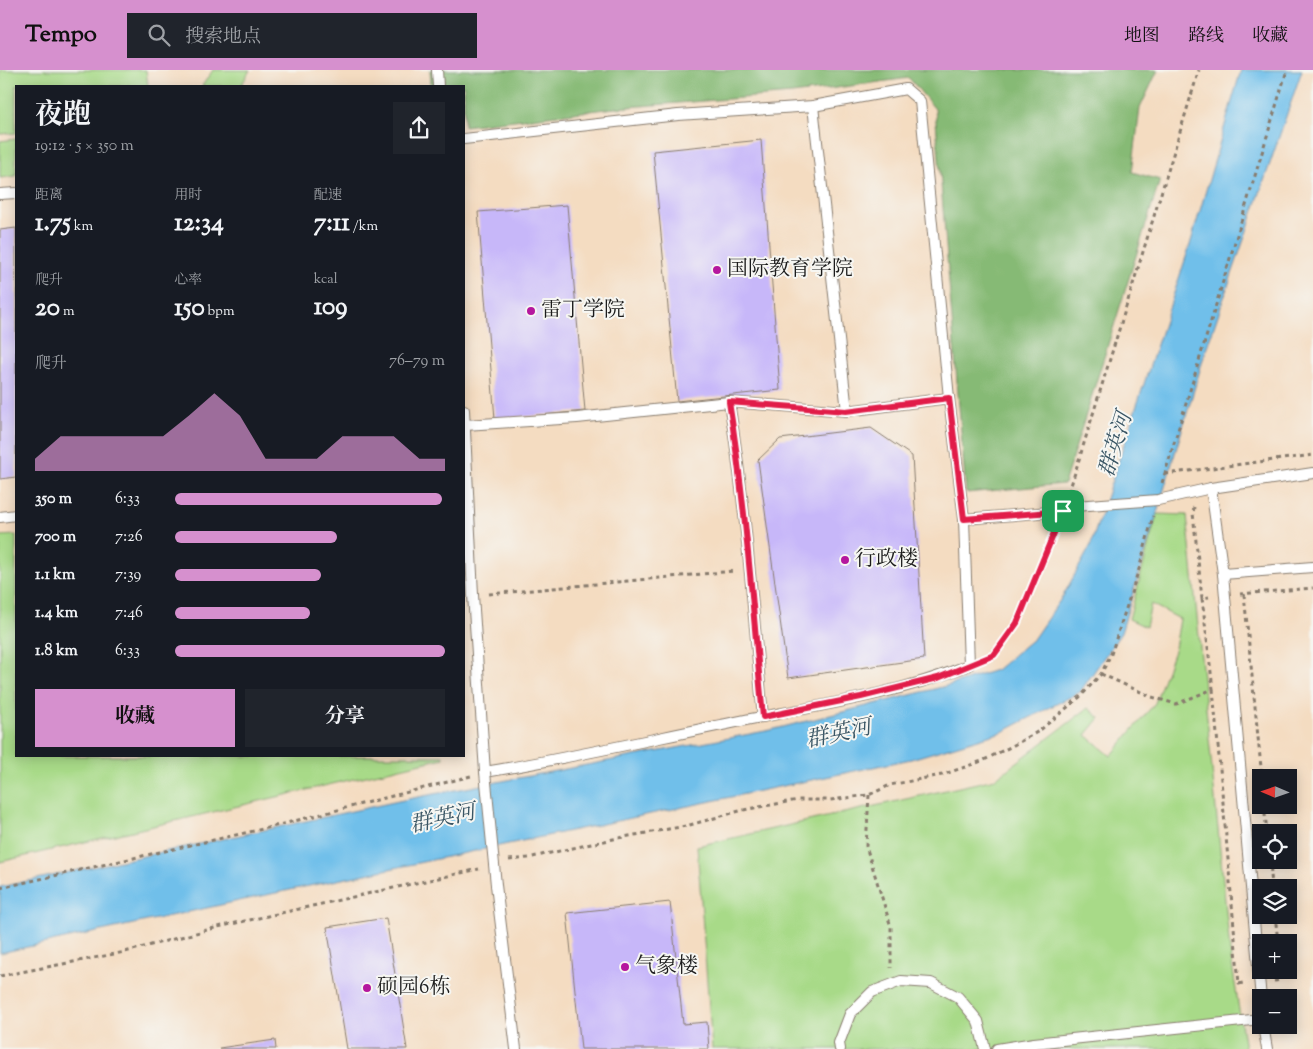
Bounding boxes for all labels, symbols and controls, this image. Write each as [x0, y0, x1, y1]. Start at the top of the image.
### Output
search box [127, 13, 477, 58]
text: Tempo [25, 18, 97, 52]
icon: search [145, 21, 173, 49]
text: 搜索地点 [185, 24, 261, 51]
text: 地图 [1124, 24, 1160, 50]
text: 路线 [1188, 24, 1224, 50]
text: 收藏 [1252, 24, 1288, 50]
text: 夜跑 [35, 96, 91, 136]
button: share [393, 102, 445, 154]
text: 19:12 · 5 × 350 m [35, 135, 134, 158]
text: 距离 [35, 186, 63, 206]
text: 用时 [174, 186, 202, 206]
text: 配速 [314, 186, 342, 206]
text: 1.75 [35, 206, 71, 242]
text: 12:34 [174, 206, 224, 242]
text: 7:11 [314, 206, 350, 242]
text: km [71, 217, 93, 237]
text: /km [350, 217, 378, 237]
place label: 国际教育学院 [727, 255, 853, 285]
marker: 国际教育学院 [711, 264, 723, 276]
text: kcal [314, 270, 338, 290]
text: 爬升 [35, 271, 63, 291]
text: 心率 [174, 271, 202, 291]
text: 109 [314, 290, 347, 326]
text: 20 [35, 291, 60, 327]
text: 150 [174, 291, 205, 327]
place label: 雷丁学院 [541, 296, 625, 326]
text: m [60, 302, 75, 322]
text: bpm [205, 302, 234, 322]
marker: 雷丁学院 [525, 305, 537, 317]
text: 76–79 m [389, 350, 445, 373]
text: 爬升 [35, 353, 67, 376]
water label: 群英河 [1092, 405, 1143, 481]
text: 350 m [35, 488, 72, 511]
text: 6:33 [115, 488, 140, 511]
pin [1042, 490, 1084, 532]
icon: arrive [1049, 497, 1077, 525]
text: 700 m [35, 526, 76, 549]
text: 7:26 [115, 526, 143, 549]
place label: 行政楼 [855, 545, 918, 575]
marker: 行政楼 [839, 554, 851, 566]
text: 1.1 km [35, 564, 75, 587]
text: 7:39 [115, 564, 141, 587]
text: 1.4 km [35, 602, 78, 625]
text: 7:46 [115, 602, 143, 625]
text: 1.8 km [35, 640, 78, 663]
text: 6:33 [115, 640, 140, 663]
button: 收藏 [35, 689, 235, 747]
button: 分享 [245, 689, 445, 747]
water label: 群英河 [803, 712, 879, 758]
north arrow [1252, 769, 1298, 814]
map controls [1252, 769, 1297, 1034]
water label: 群英河 [407, 797, 483, 843]
button: locate [1252, 824, 1297, 869]
button: layers [1252, 879, 1297, 924]
button: + [1252, 934, 1297, 979]
place label: 气象楼 [635, 952, 698, 982]
marker: 气象楼 [619, 961, 631, 973]
place label: 硕园6栋 [377, 973, 450, 1003]
marker: 硕园6栋 [361, 982, 373, 994]
button: − [1252, 989, 1297, 1034]

